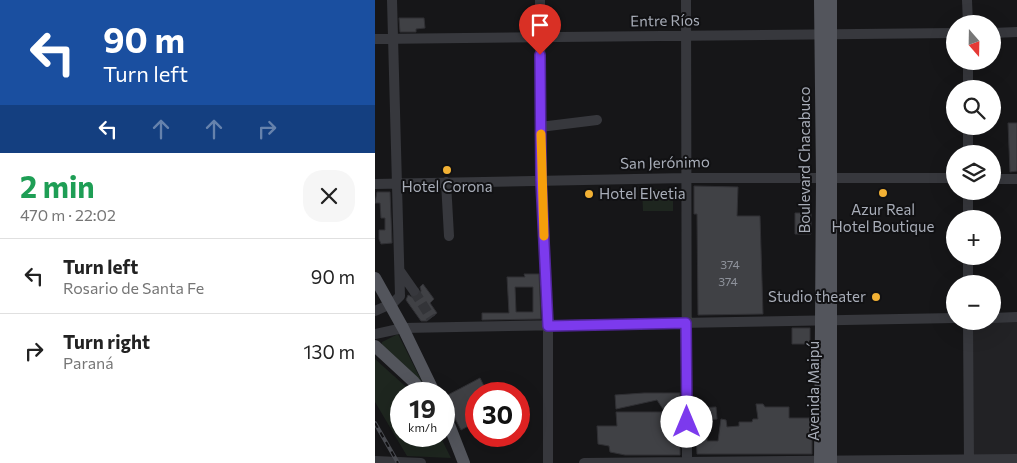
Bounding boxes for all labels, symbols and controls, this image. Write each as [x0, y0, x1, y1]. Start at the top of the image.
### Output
pin [519, 4, 561, 55]
street label: Entre Ríos [630, 10, 700, 30]
icon: arrive [526, 11, 554, 39]
north arrow [946, 15, 1001, 70]
map controls [946, 15, 1001, 330]
text: 90 m [103, 17, 185, 60]
icon: left [20, 20, 85, 85]
text: Turn left [103, 60, 188, 87]
button: search [946, 80, 1001, 135]
street label: Boulevard Chacabuco [795, 87, 813, 233]
icon: left [94, 115, 122, 143]
icon: ahead [147, 115, 175, 143]
icon: ahead [200, 115, 228, 143]
icon: right [253, 115, 281, 143]
button: layers [946, 145, 1001, 200]
street label: San Jerónimo [620, 152, 710, 172]
marker: Hotel Corona [441, 164, 453, 176]
text: 2 min [20, 167, 95, 204]
button: close [303, 170, 355, 222]
place label: Hotel Corona [401, 177, 493, 195]
place label: Hotel Elvetia [599, 184, 686, 202]
marker: Azur Real Hotel Boutique [877, 187, 889, 199]
marker: Hotel Elvetia [583, 188, 595, 200]
place label: Azur Real Hotel Boutique [832, 200, 934, 235]
text: 470 m · 22:02 [20, 205, 116, 224]
button: + [946, 210, 1001, 265]
text: Turn left [63, 255, 138, 278]
house number: 374 [720, 257, 740, 271]
icon: left [20, 262, 48, 290]
text: 90 m [311, 265, 355, 288]
house number: 374 [718, 274, 738, 288]
button: − [946, 275, 1001, 330]
text: Rosario de Santa Fe [63, 278, 204, 297]
place label: Studio theater [768, 287, 866, 305]
marker: Studio theater [870, 291, 882, 303]
text: Turn right [63, 330, 150, 353]
icon: right [20, 337, 48, 365]
text: 130 m [303, 340, 355, 363]
street label: Avenida Maipú [804, 341, 822, 441]
text: Paraná [63, 353, 113, 372]
speed limit sign: 30 [465, 382, 530, 447]
text: 19 [409, 393, 436, 423]
position arrow [660, 395, 712, 447]
text: km/h [408, 420, 437, 434]

